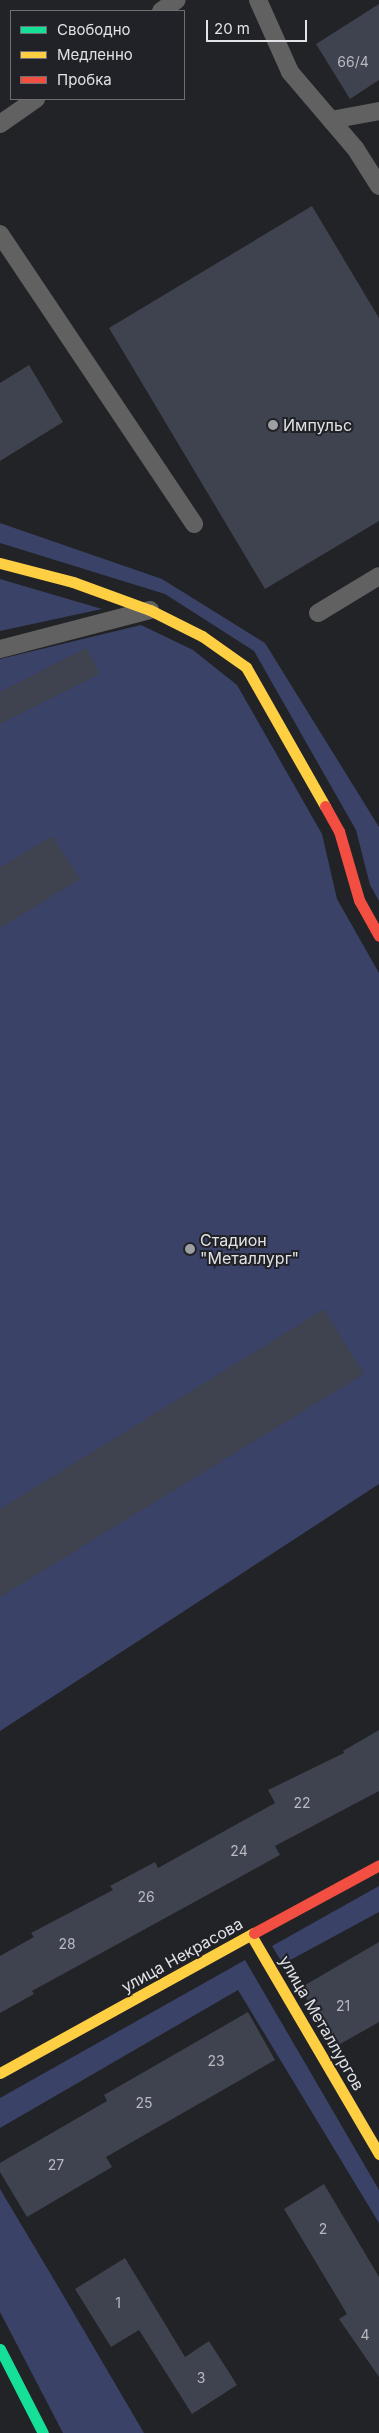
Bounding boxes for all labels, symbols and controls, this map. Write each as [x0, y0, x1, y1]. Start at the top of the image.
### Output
legend [10, 10, 185, 100]
scale bar [209, 10, 310, 42]
text: 20 m [214, 19, 250, 38]
text: Свободно [57, 20, 131, 39]
text: Медленно [57, 45, 133, 64]
house number: 66/4 [337, 54, 369, 70]
text: Пробка [57, 70, 112, 89]
place label: Импульс [283, 415, 352, 435]
marker: Импульс [267, 419, 279, 431]
place label: Стадион "Металлург" [200, 1230, 299, 1268]
marker: Стадион "Металлург" [184, 1243, 196, 1255]
house number: 22 [293, 1795, 311, 1811]
house number: 24 [230, 1843, 248, 1859]
house number: 26 [137, 1889, 155, 1905]
street label: улица Некрасова [118, 1914, 246, 1996]
house number: 28 [58, 1936, 76, 1952]
street label: улица Металлургов [276, 1952, 368, 2094]
house number: 21 [336, 1998, 350, 2014]
house number: 23 [207, 2053, 225, 2069]
house number: 25 [135, 2095, 153, 2111]
house number: 27 [48, 2157, 64, 2173]
house number: 2 [319, 2221, 327, 2237]
house number: 1 [115, 2295, 121, 2311]
house number: 4 [360, 2327, 370, 2343]
house number: 3 [197, 2370, 205, 2386]

